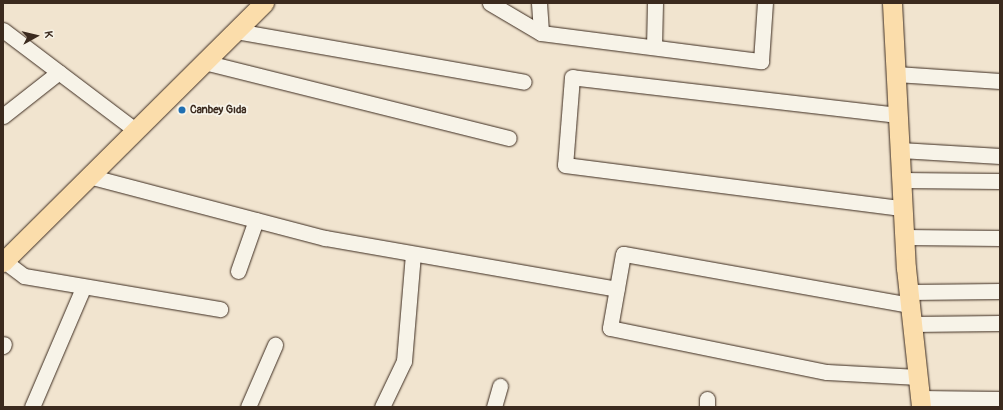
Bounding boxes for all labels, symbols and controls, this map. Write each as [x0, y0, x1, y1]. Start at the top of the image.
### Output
north arrow [16, 16, 56, 56]
text: K [41, 30, 55, 38]
place label: Canbey Gıda [190, 103, 246, 117]
marker: Canbey Gıda [177, 105, 187, 115]

